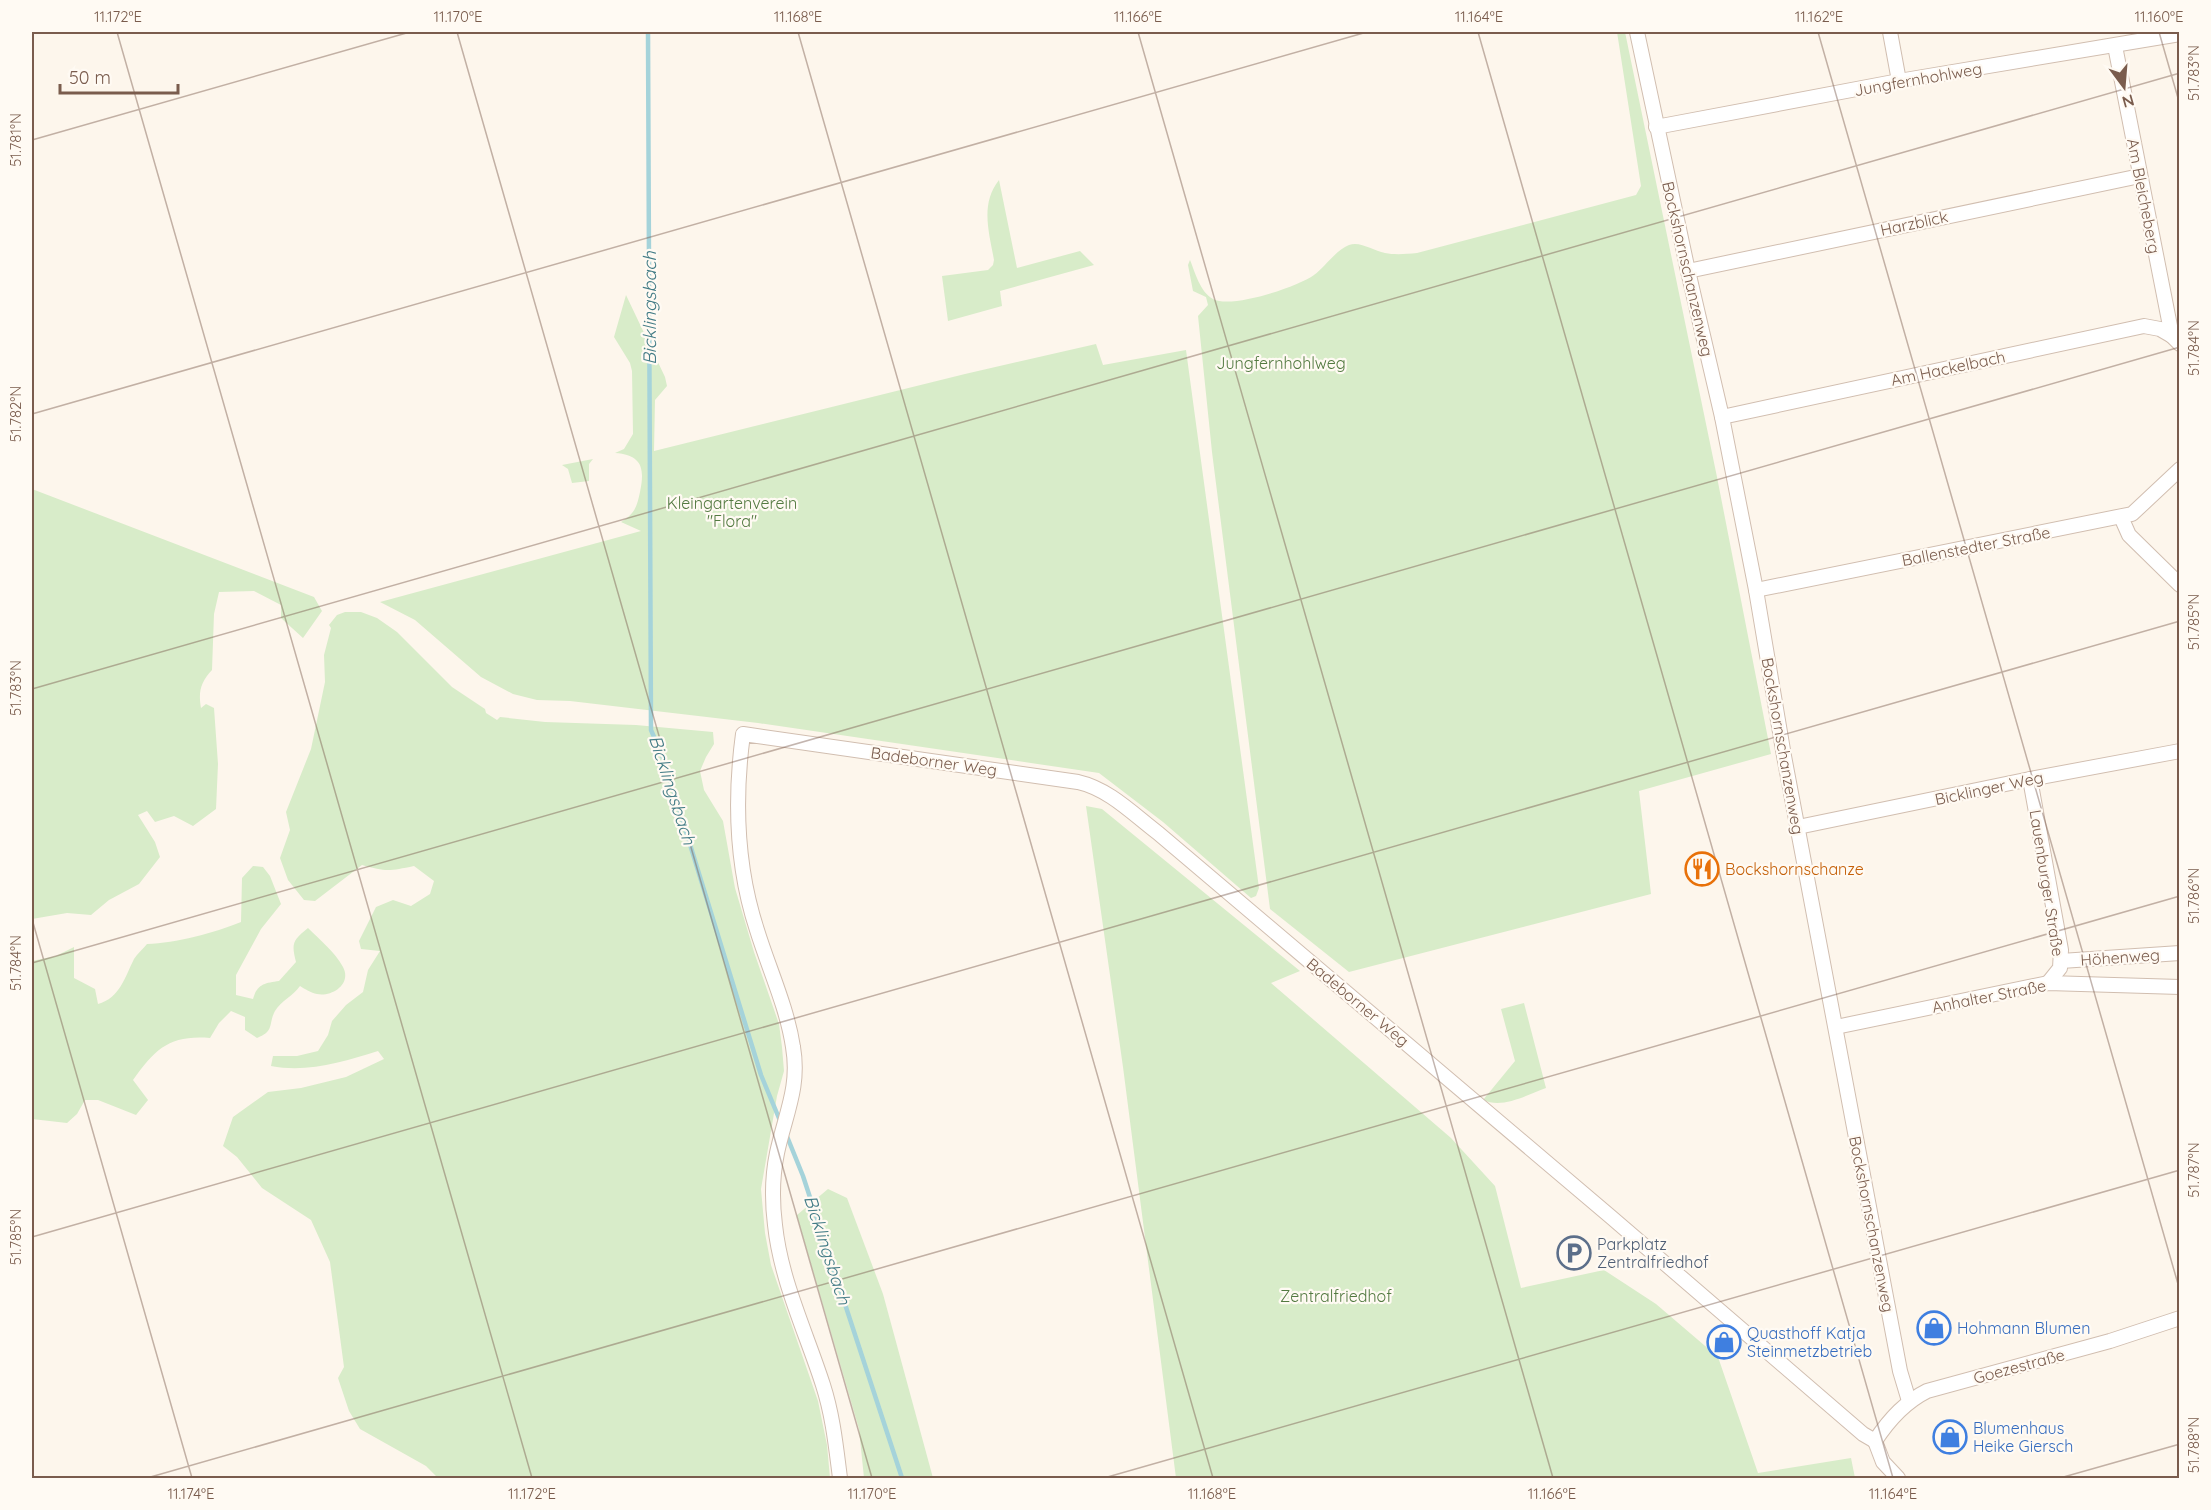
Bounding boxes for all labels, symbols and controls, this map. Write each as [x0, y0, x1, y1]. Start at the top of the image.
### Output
text: 11.172°E [94, 7, 142, 26]
text: 11.170°E [434, 7, 482, 26]
text: 11.168°E [774, 7, 822, 26]
text: 11.166°E [1114, 7, 1162, 26]
text: 11.164°E [1455, 7, 1503, 26]
text: 11.162°E [1795, 7, 1843, 26]
text: 11.160°E [2134, 7, 2184, 26]
text: 51.783°N [2184, 45, 2203, 101]
scale bar [60, 57, 178, 95]
north arrow [2094, 57, 2154, 117]
street label: Jungfernhohlweg [1853, 58, 1983, 100]
text: 50 m [69, 66, 111, 89]
text: N [2120, 90, 2137, 113]
text: 51.781°N [6, 113, 25, 167]
street label: Am Bleicheberg [2123, 137, 2165, 255]
street label: Bockshornschanzenweg [1658, 179, 1718, 359]
street label: Harzblick [1878, 206, 1950, 240]
water label: Bicklingsbach [638, 250, 661, 365]
text: 51.784°N [2184, 320, 2203, 376]
street label: Am Hackelbach [1889, 346, 2007, 390]
park label: Jungfernhohlweg [1216, 353, 1346, 373]
text: 51.782°N [6, 386, 25, 442]
park label: Kleingartenverein "Flora" [667, 493, 797, 531]
street label: Ballenstedter Straße [1900, 522, 2052, 570]
text: 51.785°N [2184, 594, 2203, 650]
street label: Bockshornschanzenweg [1758, 656, 1808, 836]
text: 51.783°N [6, 660, 25, 716]
water label: Bicklingsbach [644, 732, 701, 848]
street label: Badeborner Weg [870, 742, 998, 780]
street label: Bicklinger Weg [1933, 767, 2045, 809]
street label: Lauenburger Straße [2026, 808, 2068, 958]
restaurant icon: Bockshornschanze [1684, 851, 1720, 887]
place label: Bockshornschanze [1725, 859, 1864, 879]
text: 51.786°N [2184, 868, 2203, 924]
text: 51.784°N [6, 935, 25, 991]
street label: Höhenweg [2080, 944, 2160, 970]
street label: Badeborner Weg [1303, 953, 1413, 1051]
street label: Anhalter Straße [1930, 975, 2048, 1017]
street label: Bockshornschanzenweg [1845, 1134, 1899, 1314]
text: 51.787°N [2184, 1142, 2203, 1198]
water label: Bicklingsbach [799, 1192, 856, 1308]
text: 51.785°N [6, 1209, 25, 1265]
place label: Parkplatz Zentralfriedhof [1597, 1234, 1709, 1272]
parking icon: Parkplatz Zentralfriedhof [1556, 1235, 1592, 1271]
park label: Zentralfriedhof [1280, 1286, 1392, 1306]
shop icon: Hohmann Blumen [1916, 1310, 1952, 1346]
place label: Hohmann Blumen [1957, 1318, 2090, 1338]
place label: Quasthoff Katja Steinmetzbetrieb [1747, 1323, 1872, 1361]
shop icon: Quasthoff Katja Steinmetzbetrieb [1706, 1324, 1742, 1360]
street label: Goezestraße [1971, 1344, 2067, 1388]
text: 51.788°N [2184, 1417, 2203, 1473]
place label: Blumenhaus Heike Giersch [1973, 1418, 2073, 1456]
shop icon: Blumenhaus Heike Giersch [1932, 1419, 1968, 1455]
text: 11.174°E [167, 1484, 215, 1503]
text: 11.172°E [508, 1484, 556, 1503]
text: 11.170°E [848, 1484, 896, 1503]
text: 11.168°E [1188, 1484, 1236, 1503]
text: 11.166°E [1528, 1484, 1576, 1503]
text: 11.164°E [1869, 1484, 1917, 1503]

